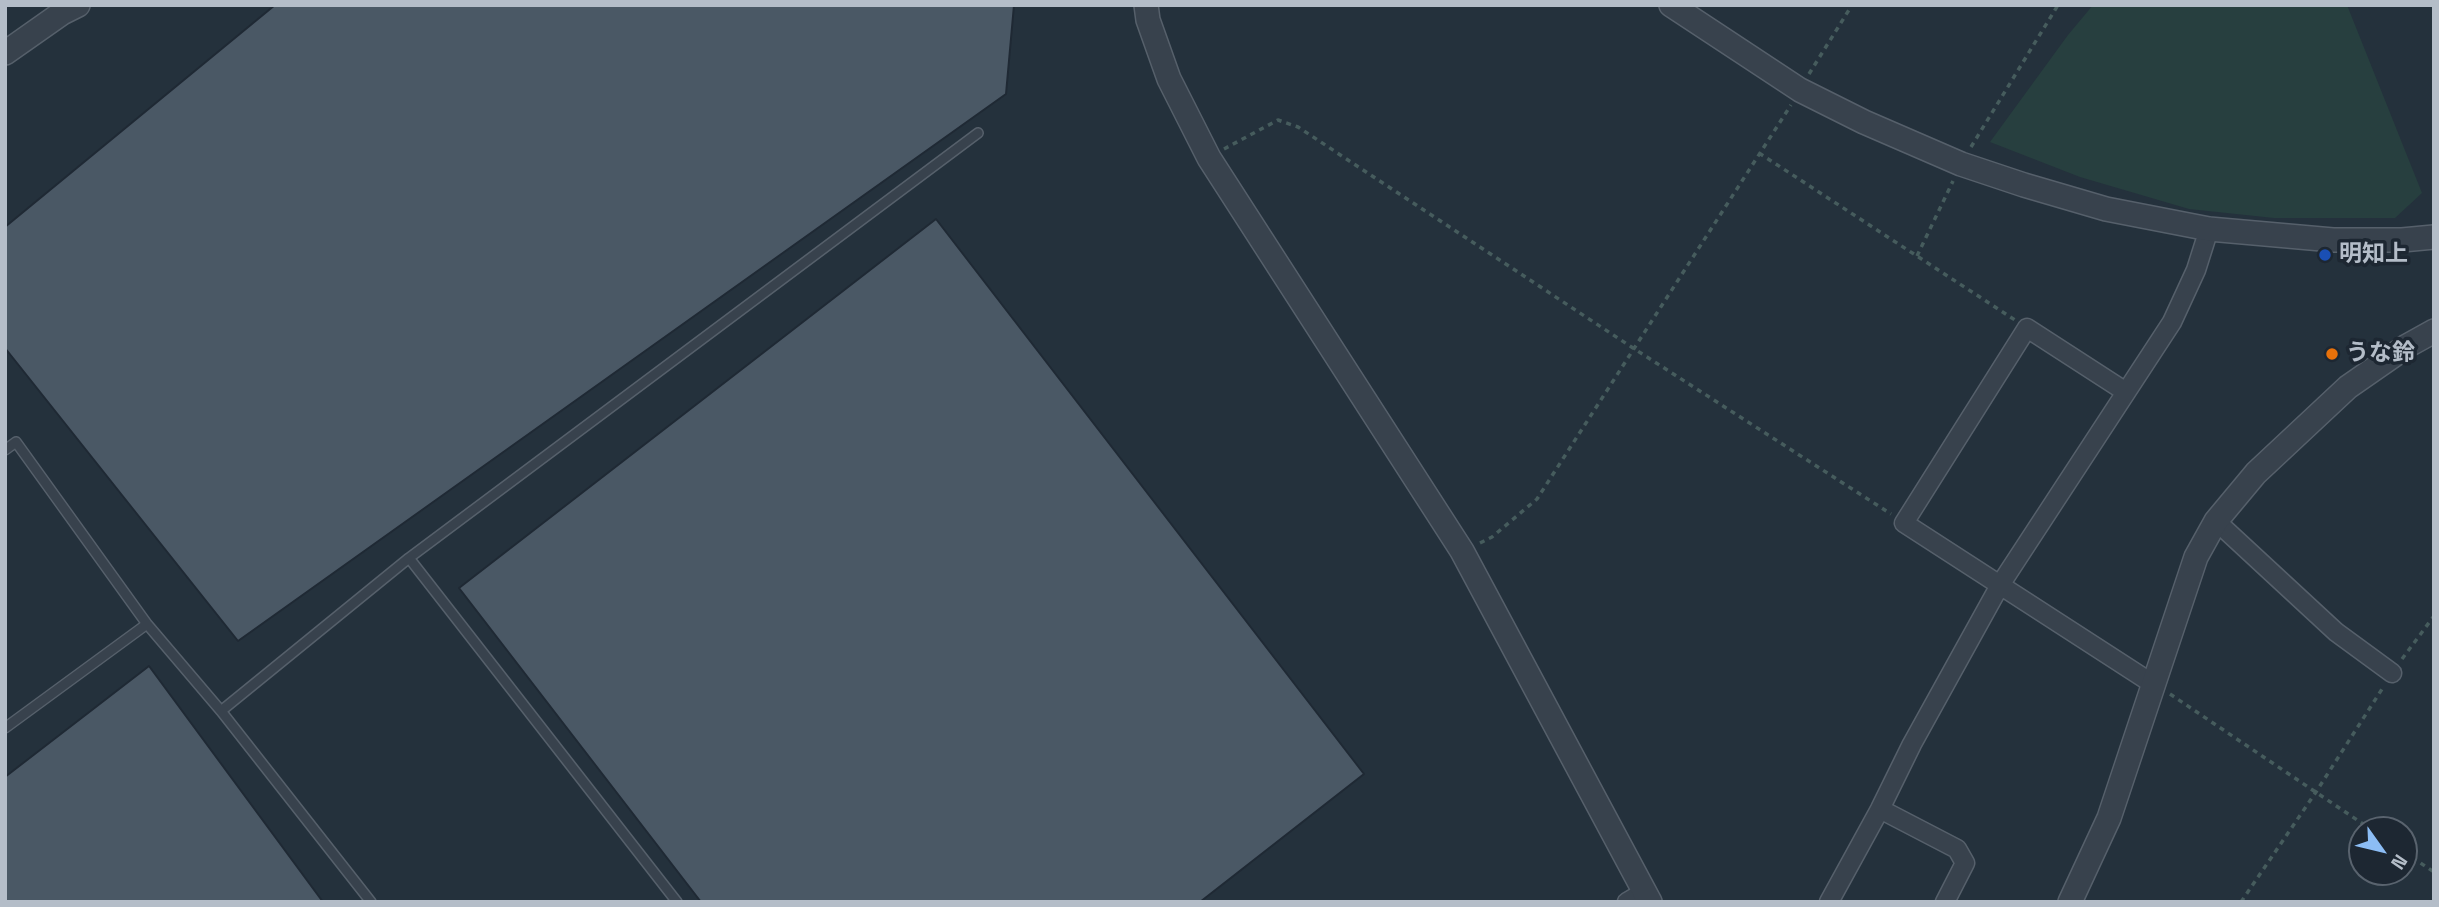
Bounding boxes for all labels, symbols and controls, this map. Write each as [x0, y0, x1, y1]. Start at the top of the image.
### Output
place label: 明知上 [2339, 241, 2408, 269]
marker: 明知上 [2317, 247, 2333, 263]
place label: うな鈴 [2346, 340, 2415, 368]
marker: うな鈴 [2324, 346, 2340, 362]
north arrow [2348, 816, 2418, 886]
text: N [2385, 850, 2413, 874]

